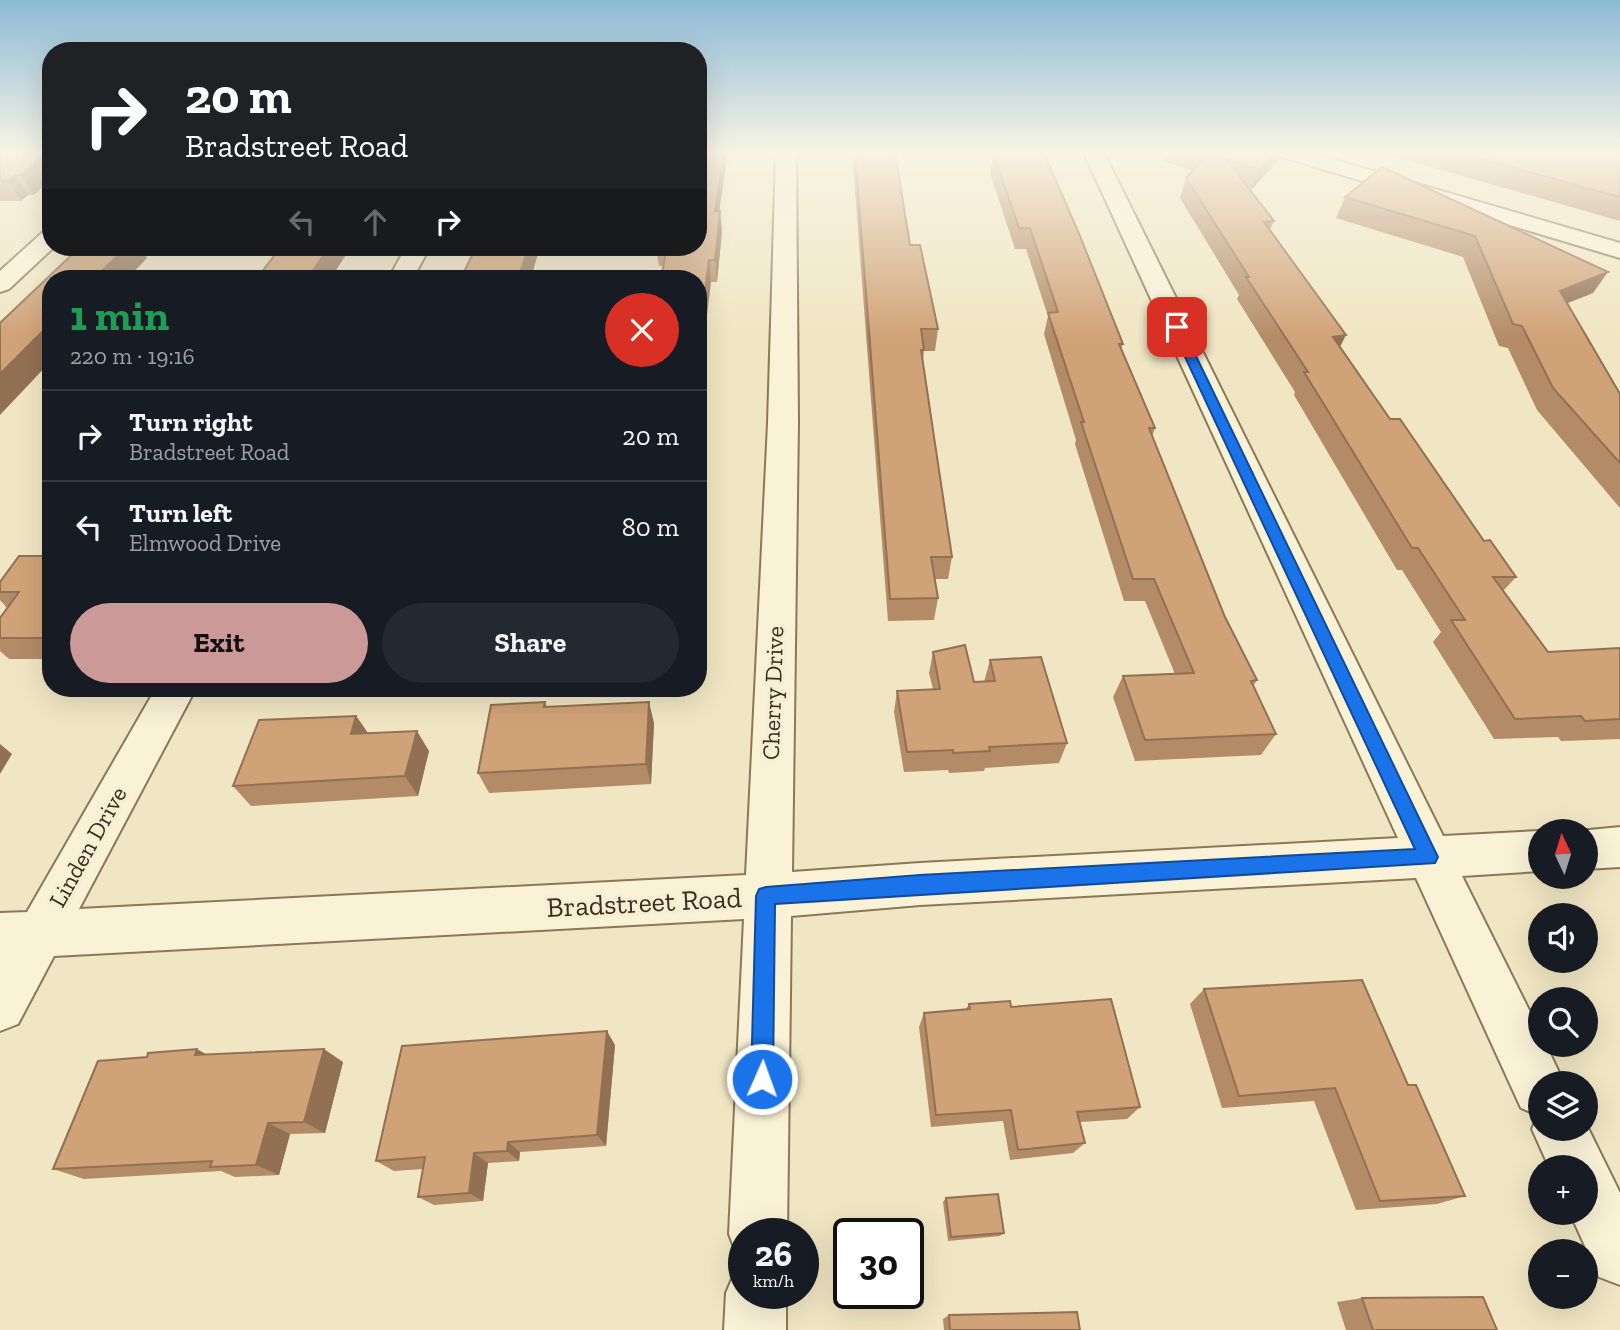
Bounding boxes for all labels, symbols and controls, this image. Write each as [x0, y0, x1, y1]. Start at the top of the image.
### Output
text: 20 m [185, 67, 292, 126]
icon: right [70, 70, 161, 161]
text: Bradstreet Road [185, 127, 408, 165]
icon: left [283, 203, 321, 241]
icon: ahead [356, 203, 394, 241]
icon: right [429, 203, 467, 241]
text: 1 min [70, 290, 169, 341]
button: close [605, 293, 679, 367]
pin [1147, 297, 1207, 357]
icon: arrive [1158, 308, 1196, 346]
text: 220 m · 19:16 [70, 342, 195, 370]
text: Turn right [129, 406, 252, 438]
icon: right [70, 417, 108, 455]
text: 20 m [622, 420, 679, 452]
text: Bradstreet Road [129, 438, 289, 466]
text: Turn left [129, 497, 232, 529]
icon: left [70, 508, 108, 546]
text: 80 m [622, 511, 679, 543]
text: Elmwood Drive [129, 529, 281, 557]
button: Exit [70, 603, 368, 683]
button: Share [382, 603, 679, 683]
street label: Cherry Drive [756, 626, 789, 760]
street label: Linden Drive [42, 781, 133, 912]
north arrow [1528, 819, 1598, 889]
map controls [1528, 819, 1598, 1309]
street label: Bradstreet Road [546, 881, 742, 924]
button: sound [1528, 903, 1598, 973]
button: search [1528, 987, 1598, 1057]
position arrow [725, 1042, 799, 1116]
button: layers [1528, 1071, 1598, 1141]
button: + [1528, 1155, 1598, 1225]
speed limit sign: 30 [833, 1218, 924, 1309]
text: 26 [755, 1233, 792, 1275]
button: − [1528, 1239, 1598, 1309]
text: km/h [753, 1270, 794, 1292]

